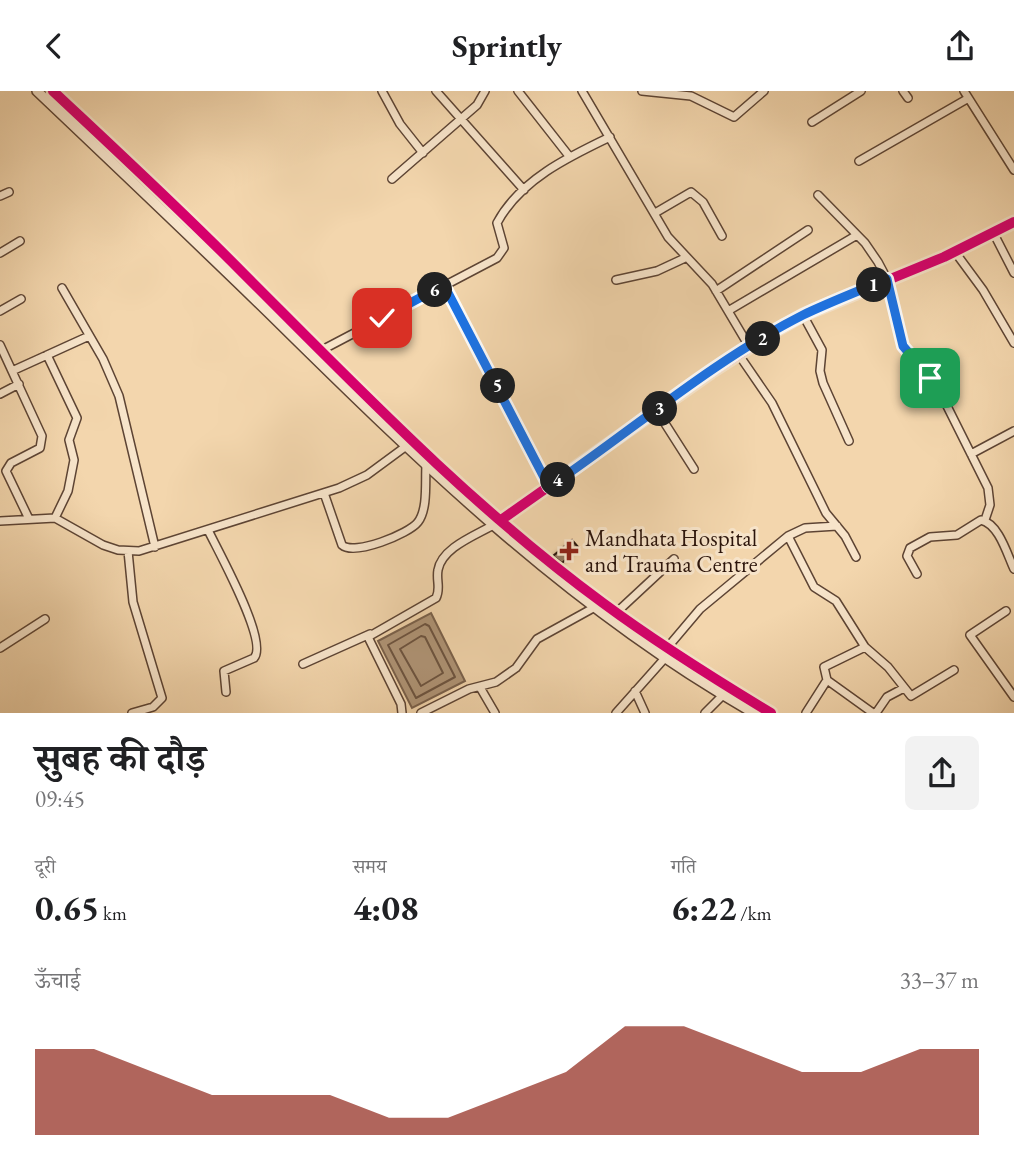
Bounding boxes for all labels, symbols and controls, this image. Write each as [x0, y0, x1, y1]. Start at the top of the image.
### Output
text: Sprintly [452, 25, 562, 67]
icon: back [35, 27, 73, 65]
icon: share [941, 27, 979, 65]
pin: 1 [856, 267, 892, 303]
text: 1 [868, 272, 879, 297]
pin: 6 [418, 273, 452, 307]
text: 6 [429, 277, 440, 302]
pin [352, 288, 412, 348]
icon: check [363, 299, 401, 337]
pin: 2 [746, 321, 780, 357]
text: 2 [757, 326, 768, 351]
pin [900, 348, 960, 408]
icon: arrive [911, 359, 949, 397]
pin: 5 [480, 369, 516, 403]
text: 5 [492, 373, 503, 398]
pin: 3 [642, 391, 678, 427]
text: 3 [654, 396, 665, 421]
pin: 4 [540, 463, 576, 497]
text: 4 [552, 467, 563, 492]
place label: Mandhata Hospital and Trauma Centre [585, 523, 758, 579]
marker: Mandhata Hospital and Trauma Centre [559, 541, 579, 561]
text: सुबह की दौड़ [35, 733, 206, 782]
button: share [905, 736, 979, 810]
text: 09:45 [35, 784, 85, 814]
text: दूरी [35, 854, 56, 879]
text: समय [353, 854, 386, 879]
text: गति [671, 854, 696, 879]
text: 0.65 [35, 885, 99, 930]
text: 4:08 [353, 885, 418, 930]
text: 6:22 [671, 885, 736, 930]
text: km [99, 901, 127, 926]
text: /km [736, 901, 772, 926]
text: ऊँचाई [35, 965, 80, 995]
text: 33–37 m [900, 965, 979, 995]

